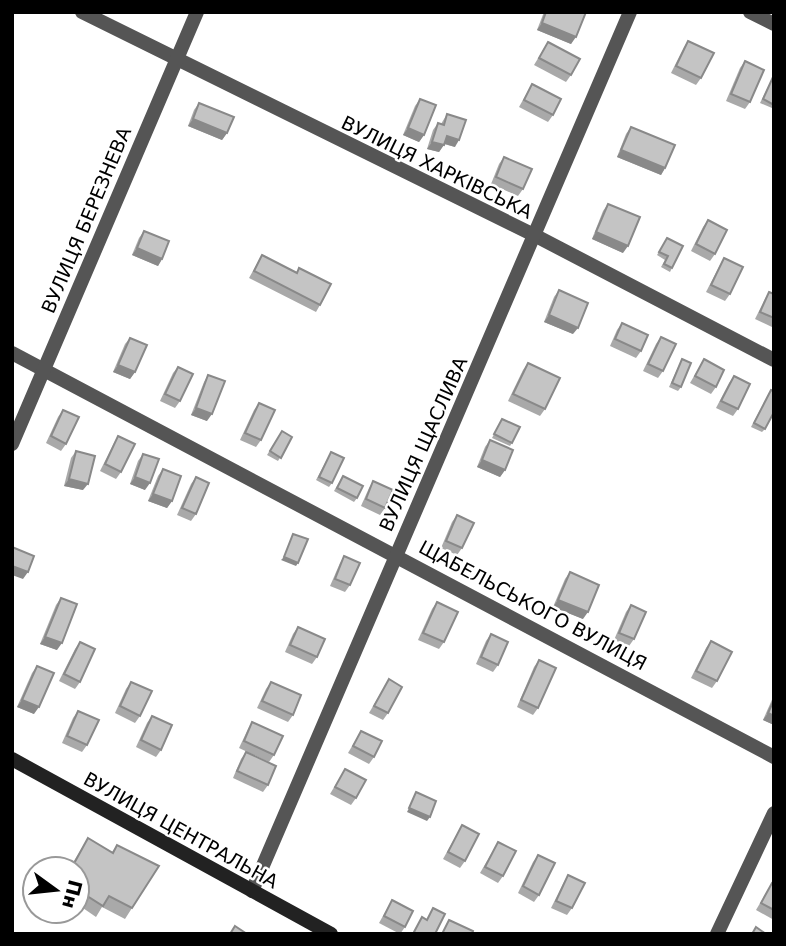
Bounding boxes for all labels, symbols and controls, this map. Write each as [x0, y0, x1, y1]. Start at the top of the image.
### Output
street label: ВУЛИЦЯ ХАРКІВСЬКА [338, 111, 536, 223]
street label: ВУЛИЦЯ БЕРЕЗНЕВА [37, 124, 135, 316]
street label: ВУЛИЦЯ ЩАСЛИВА [375, 353, 471, 535]
street label: ЩАБЕЛЬСЬКОГО ВУЛИЦЯ [415, 536, 651, 674]
street label: ВУЛИЦЯ ЦЕНТРАЛЬНА [80, 767, 282, 893]
north arrow [21, 855, 91, 925]
text: Пн [58, 878, 87, 911]

